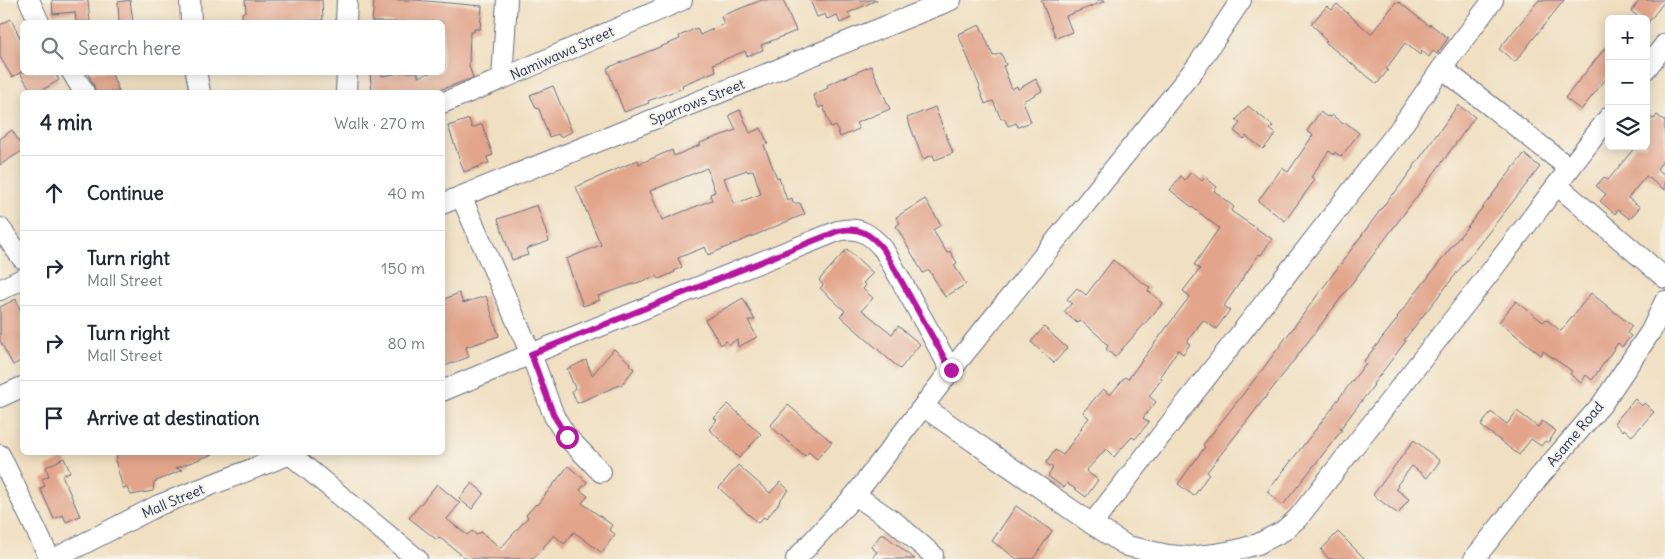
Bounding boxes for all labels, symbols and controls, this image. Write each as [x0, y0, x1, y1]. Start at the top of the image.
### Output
map controls [1605, 15, 1650, 150]
button: + [1605, 15, 1650, 60]
search box [20, 20, 445, 75]
street label: Namiwawa Street [507, 22, 617, 84]
icon: search [38, 34, 66, 62]
text: Search here [78, 36, 181, 60]
button: − [1605, 60, 1650, 105]
street label: Sparrows Street [647, 75, 747, 129]
button: layers [1605, 105, 1650, 150]
text: 4 min [40, 109, 92, 136]
text: Walk · 270 m [334, 113, 425, 133]
icon: ahead [40, 179, 68, 207]
text: Continue [87, 181, 164, 205]
text: 40 m [387, 183, 425, 203]
text: Turn right [87, 246, 170, 270]
icon: right [40, 254, 68, 282]
text: 150 m [381, 258, 425, 278]
text: Mall Street [87, 270, 163, 290]
text: Turn right [87, 321, 170, 345]
icon: right [40, 329, 68, 357]
text: 80 m [387, 333, 425, 353]
text: Mall Street [87, 345, 163, 365]
route end [940, 359, 963, 382]
street label: Asame Road [1543, 398, 1607, 470]
icon: arrive [40, 404, 68, 432]
text: Arrive at destination [87, 406, 260, 430]
route start [556, 426, 579, 449]
street label: Mall Street [139, 480, 207, 522]

